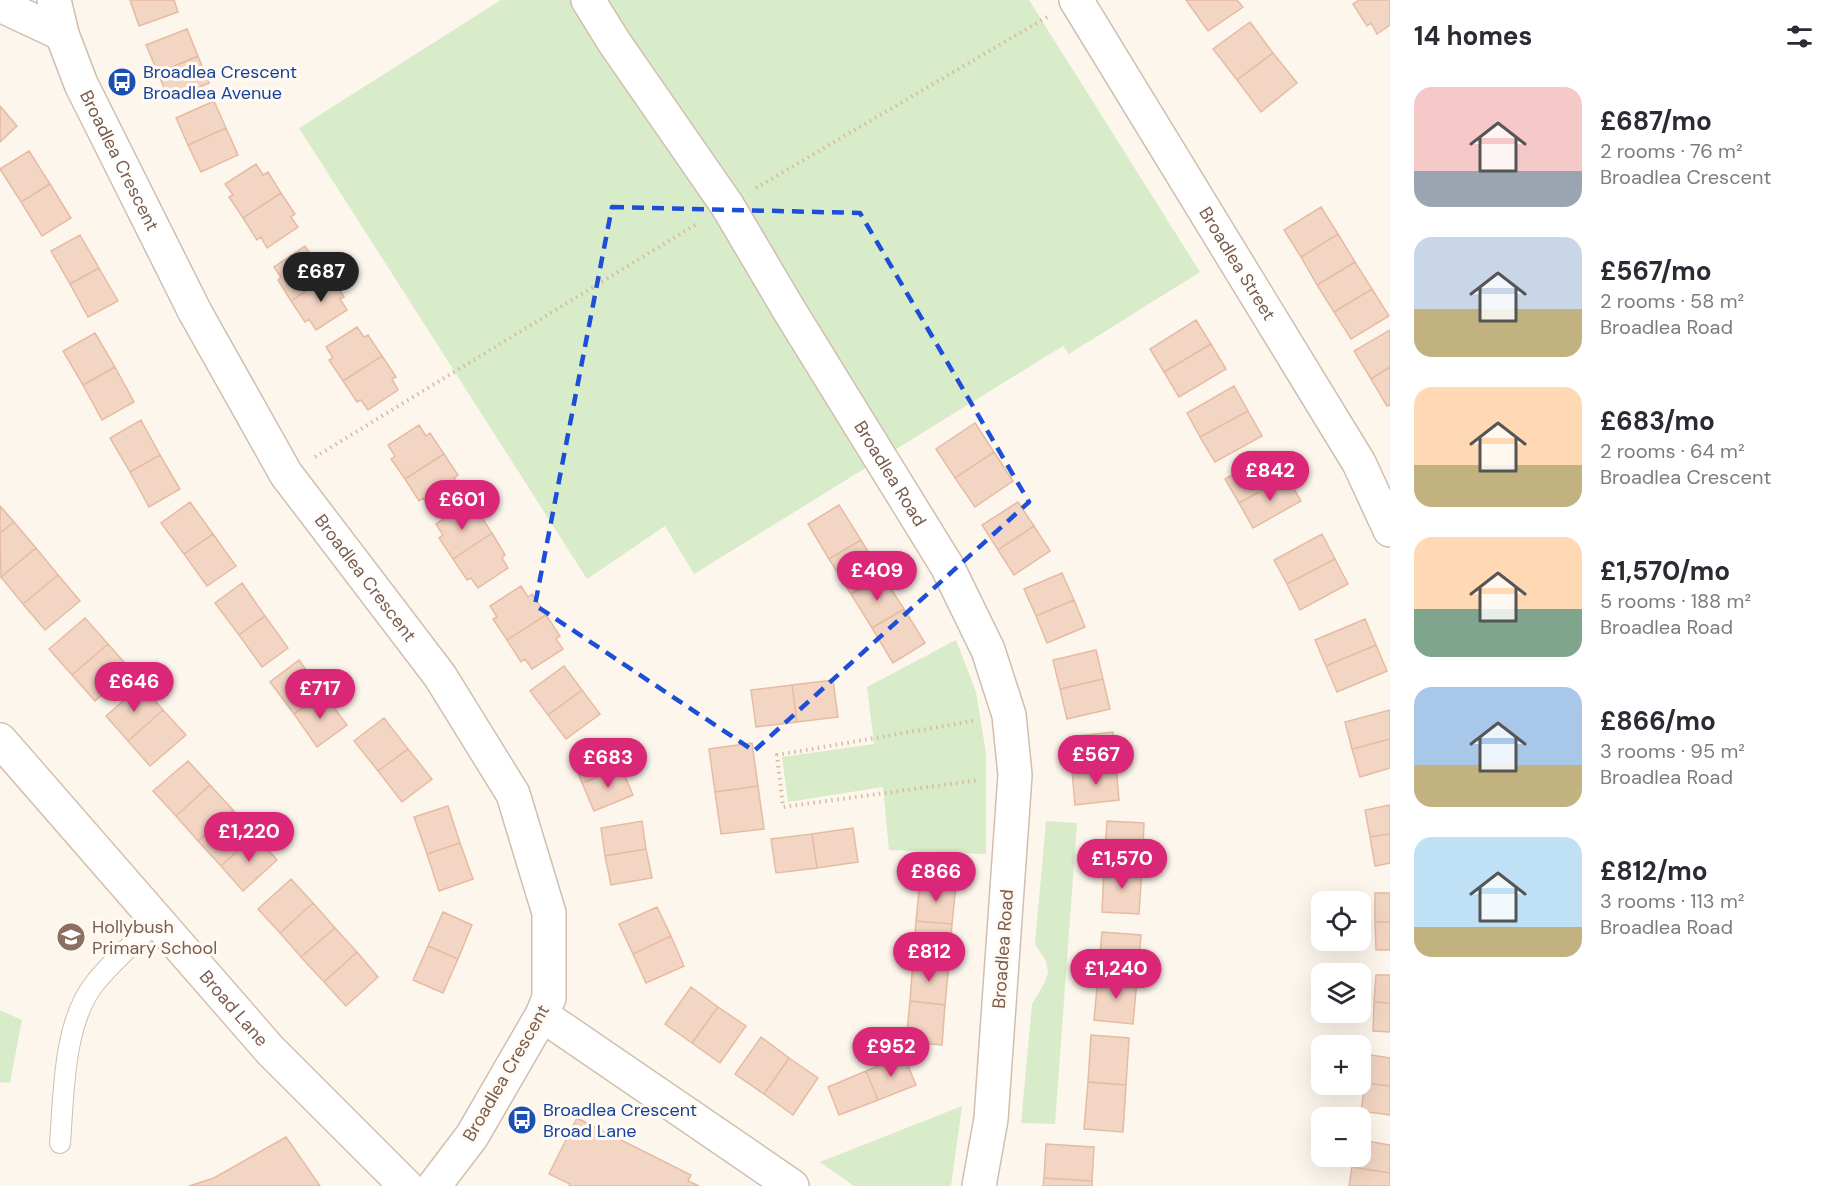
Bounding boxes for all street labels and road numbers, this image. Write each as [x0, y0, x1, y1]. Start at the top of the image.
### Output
street label: Broadlea Crescent [74, 86, 165, 235]
street label: Broadlea Street [1193, 202, 1281, 325]
street label: Broadlea Road [848, 416, 932, 531]
street label: Broadlea Crescent [309, 509, 422, 647]
street label: Broadlea Road [987, 888, 1019, 1010]
street label: Broad Lane [194, 965, 274, 1052]
street label: Broadlea Crescent [457, 1000, 555, 1146]

